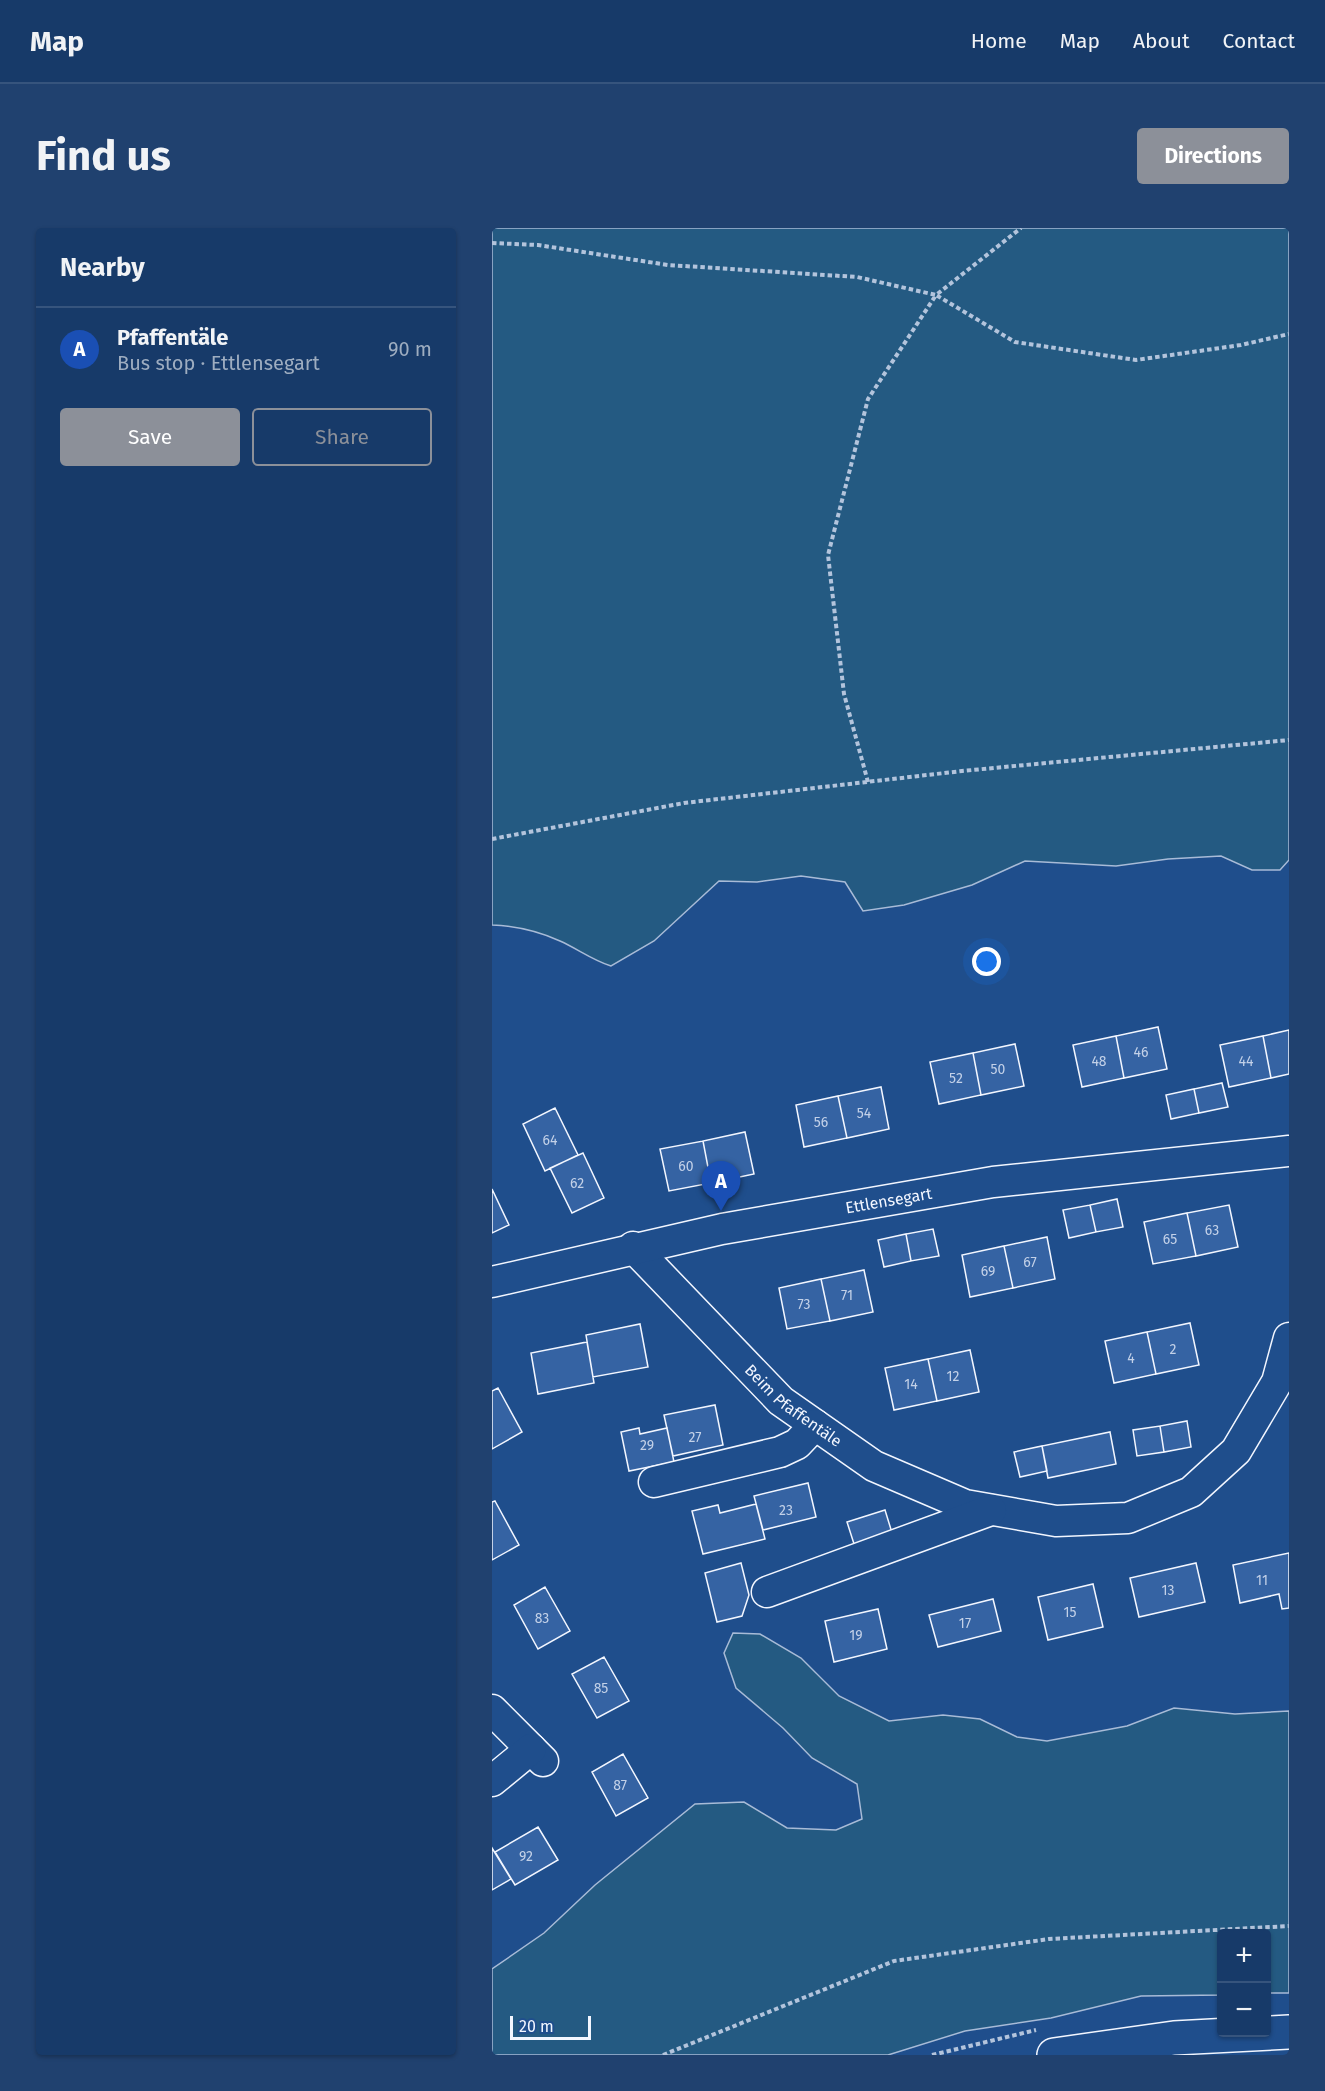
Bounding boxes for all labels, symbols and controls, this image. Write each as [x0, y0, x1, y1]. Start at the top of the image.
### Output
text: Map [30, 25, 84, 58]
text: Home [971, 28, 1027, 54]
text: Map [1060, 28, 1100, 54]
text: About [1133, 28, 1190, 54]
text: Contact [1223, 28, 1295, 54]
button: Directions [1137, 128, 1289, 184]
text: Find us [36, 131, 171, 181]
text: Nearby [60, 252, 145, 283]
text: Pfaffentäle [117, 324, 228, 351]
text: A [74, 337, 85, 361]
text: 90 m [388, 337, 432, 361]
text: Bus stop · Ettlensegart [117, 351, 320, 375]
button: Save [60, 408, 240, 466]
button: Share [252, 408, 432, 466]
your location [972, 947, 1001, 976]
house number: 46 [1134, 1044, 1148, 1061]
house number: 48 [1091, 1053, 1107, 1070]
house number: 44 [1239, 1053, 1254, 1070]
house number: 50 [991, 1061, 1006, 1078]
house number: 52 [949, 1070, 963, 1087]
house number: 54 [857, 1105, 872, 1122]
house number: 56 [814, 1114, 828, 1131]
house number: 64 [543, 1132, 558, 1149]
house number: 60 [678, 1158, 694, 1175]
pin: A [702, 1162, 740, 1211]
house number: 62 [570, 1175, 584, 1192]
street label: Ettlensegart [844, 1183, 933, 1217]
house number: 63 [1205, 1222, 1219, 1239]
house number: 65 [1163, 1231, 1177, 1248]
house number: 67 [1023, 1254, 1037, 1271]
house number: 69 [981, 1263, 995, 1280]
house number: 71 [841, 1287, 853, 1304]
house number: 73 [797, 1296, 811, 1313]
house number: 2 [1170, 1341, 1177, 1358]
house number: 4 [1127, 1350, 1135, 1367]
street label: Beim Pfaffentäle [741, 1360, 846, 1450]
house number: 12 [947, 1368, 960, 1385]
house number: 14 [904, 1376, 918, 1393]
house number: 27 [688, 1429, 702, 1446]
house number: 29 [640, 1437, 654, 1454]
house number: 23 [779, 1502, 793, 1519]
house number: 11 [1256, 1572, 1268, 1589]
house number: 13 [1161, 1582, 1175, 1599]
house number: 15 [1063, 1604, 1077, 1621]
house number: 83 [535, 1610, 549, 1627]
house number: 17 [959, 1615, 971, 1632]
house number: 19 [849, 1627, 863, 1644]
house number: 85 [594, 1680, 608, 1697]
house number: 87 [613, 1777, 627, 1794]
house number: 92 [519, 1848, 533, 1865]
map controls [1217, 1929, 1271, 2037]
button: + [1217, 1929, 1271, 1983]
button: − [1217, 1983, 1271, 2037]
scale bar [510, 2013, 591, 2040]
text: 20 m [519, 2017, 554, 2036]

